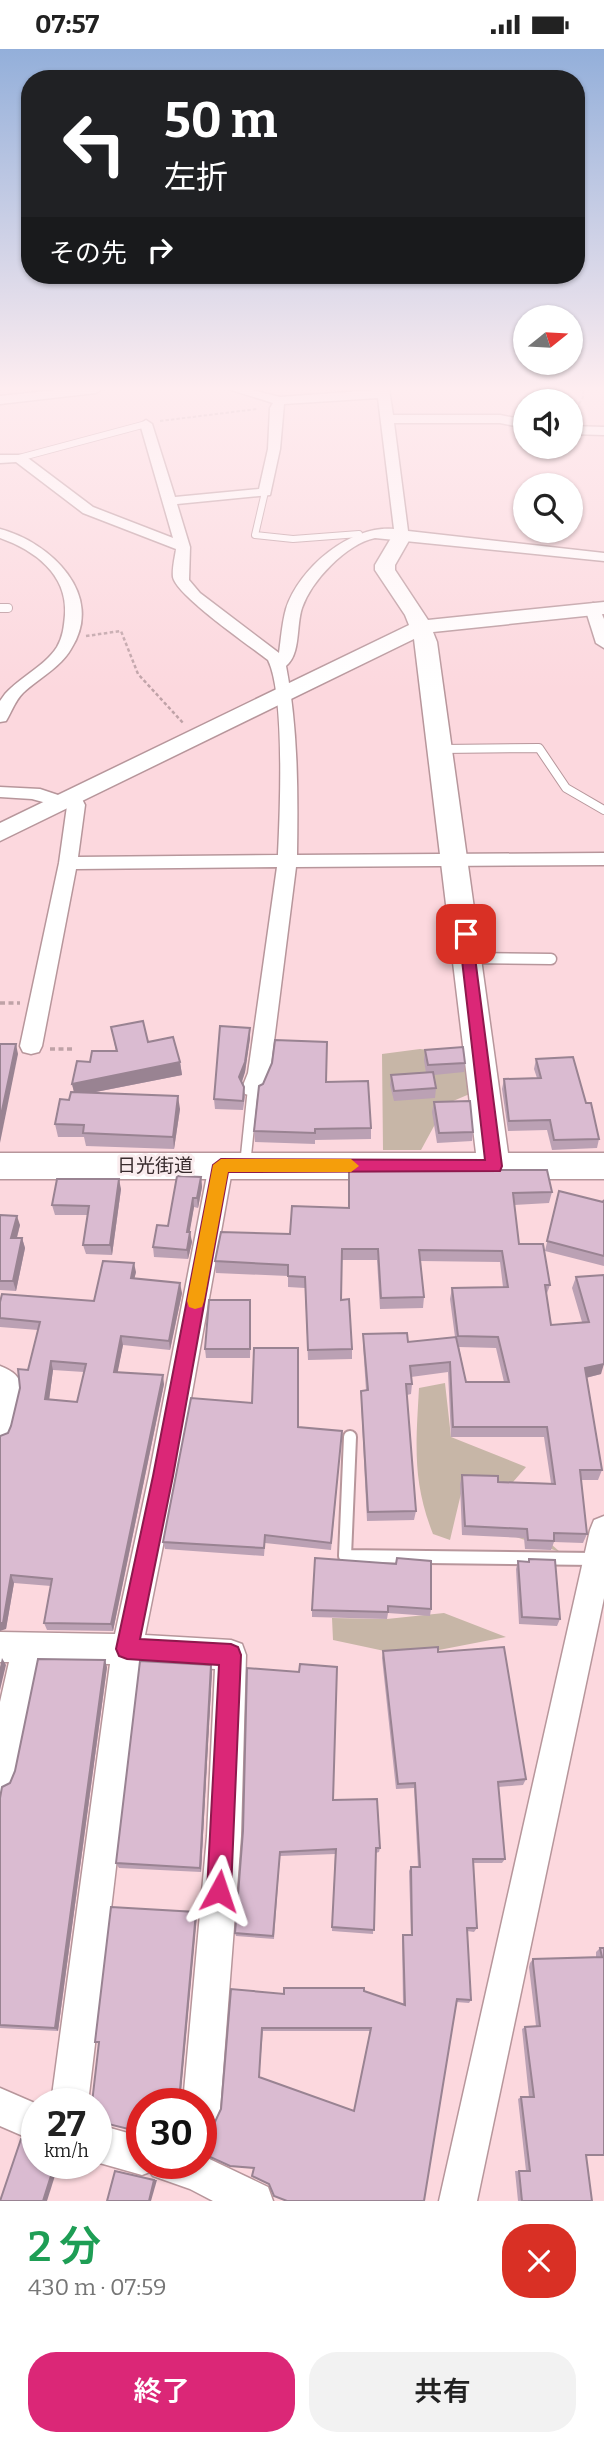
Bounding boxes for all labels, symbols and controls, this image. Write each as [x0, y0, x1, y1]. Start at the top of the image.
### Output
text: 07:57 [35, 9, 99, 40]
text: 50 m [164, 91, 277, 150]
icon: left [49, 98, 140, 189]
text: 左折 [164, 158, 228, 196]
icon: right [141, 231, 179, 269]
text: その先 [49, 238, 127, 269]
north arrow [513, 305, 583, 375]
map controls [513, 305, 583, 543]
button: sound [513, 389, 583, 459]
button: search [513, 473, 583, 543]
pin [436, 904, 496, 964]
icon: arrive [447, 915, 485, 953]
street label: 日光街道 [117, 1154, 193, 1177]
position arrow [182, 1854, 256, 1928]
speed limit sign: 30 [126, 2088, 217, 2179]
text: 27 [47, 2103, 86, 2145]
text: km/h [44, 2140, 89, 2162]
text: 2 分 [28, 2222, 101, 2272]
button: close [502, 2224, 576, 2298]
text: 430 m · 07:59 [28, 2273, 167, 2301]
button: 終了 [28, 2352, 295, 2432]
button: 共有 [309, 2352, 576, 2432]

